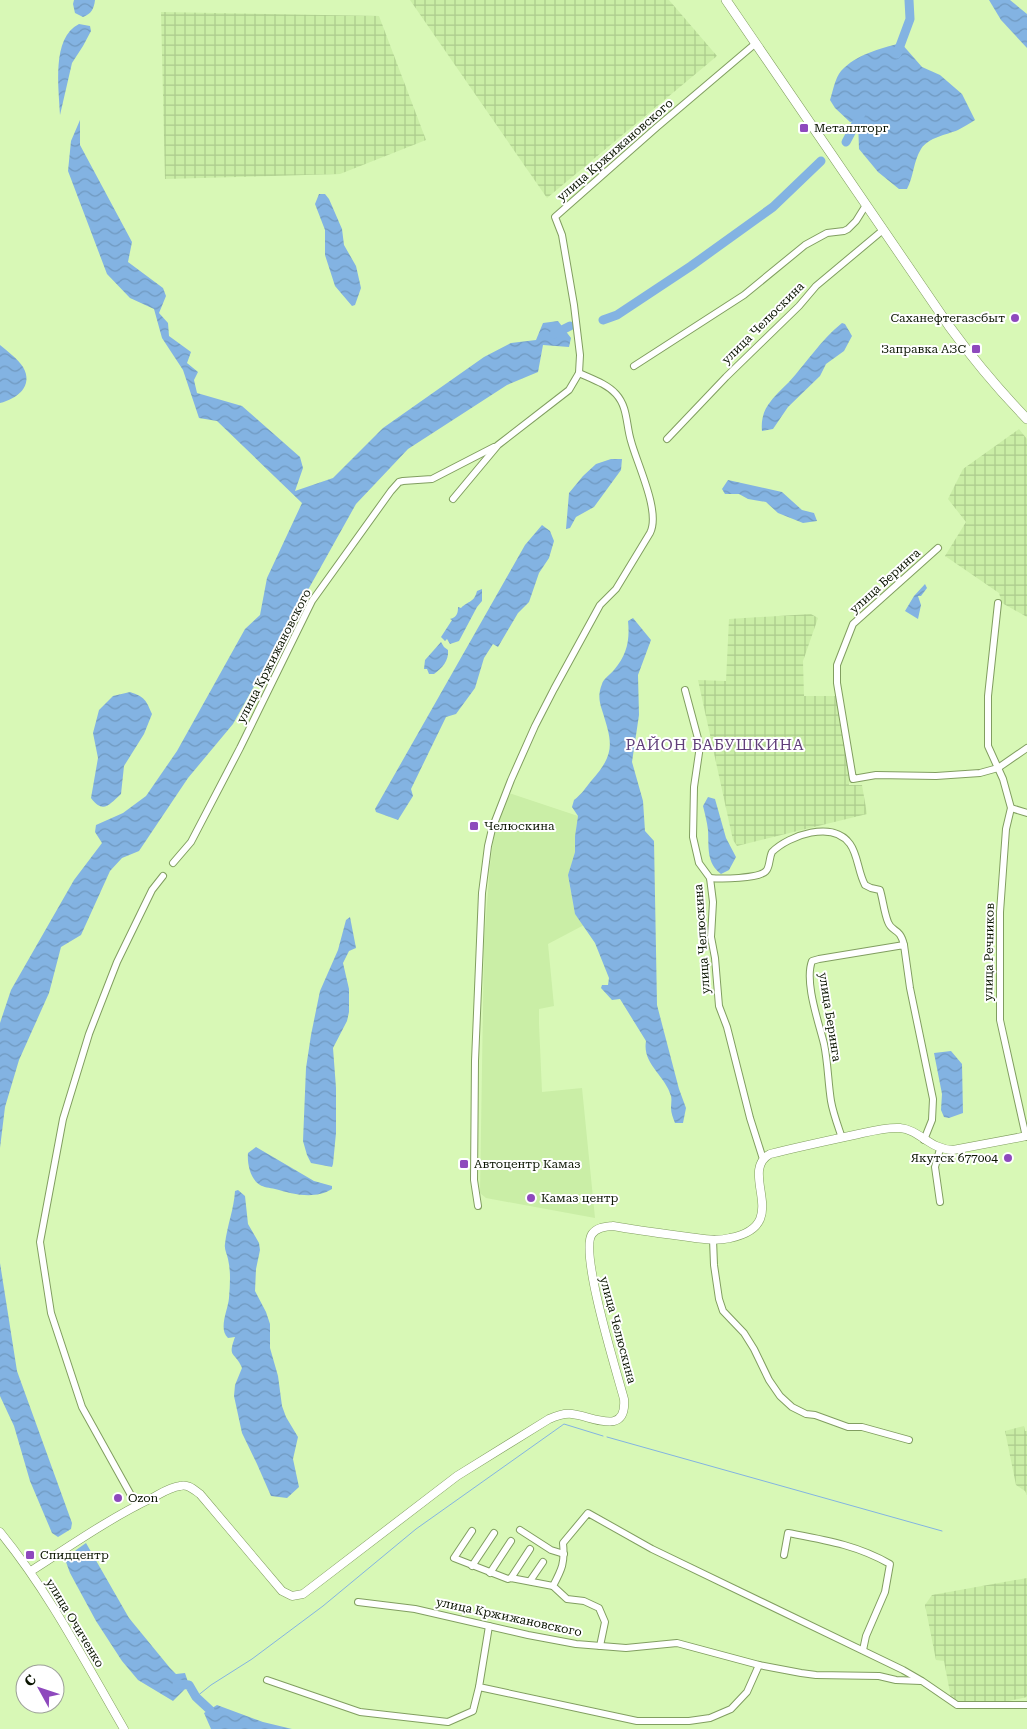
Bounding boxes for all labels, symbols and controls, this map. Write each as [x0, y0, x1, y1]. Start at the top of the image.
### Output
street label: улица Кржижановского [554, 96, 676, 204]
place label: Металлторг [814, 121, 889, 135]
marker: Металлторг [798, 122, 810, 134]
street label: улица Челюскина [719, 279, 807, 367]
place label: Саханефтегазсбыт [891, 311, 1005, 325]
marker: Саханефтегазсбыт [1009, 312, 1021, 324]
place label: Заправка АЗС [881, 342, 966, 356]
marker: Заправка АЗС [970, 343, 982, 355]
street label: улица Беринга [847, 545, 923, 616]
street label: улица Кржижановского [234, 587, 314, 725]
district label: РАЙОН БАБУШКИНА [625, 736, 805, 754]
place label: Челюскина [484, 819, 555, 833]
marker: Челюскина [468, 820, 480, 832]
street label: улица Челюскина [691, 883, 713, 994]
street label: улица Речников [981, 903, 997, 1001]
street label: улица Беринга [816, 971, 844, 1063]
place label: Якутск 677004 [911, 1151, 998, 1165]
marker: Якутск 677004 [1002, 1152, 1014, 1164]
place label: Автоцентр Камаз [474, 1157, 581, 1171]
marker: Автоцентр Камаз [458, 1158, 470, 1170]
place label: Камаз центр [541, 1191, 619, 1205]
marker: Камаз центр [525, 1192, 537, 1204]
street label: улица Челюскина [597, 1275, 639, 1386]
place label: Ozon [128, 1491, 159, 1505]
marker: Ozon [112, 1492, 124, 1504]
place label: Спидцентр [40, 1548, 109, 1562]
marker: Спидцентр [24, 1549, 36, 1561]
street label: улица Очиченко [43, 1576, 107, 1670]
street label: улица Кржижановского [435, 1595, 583, 1639]
north arrow [15, 1664, 65, 1714]
text: С [21, 1672, 39, 1690]

